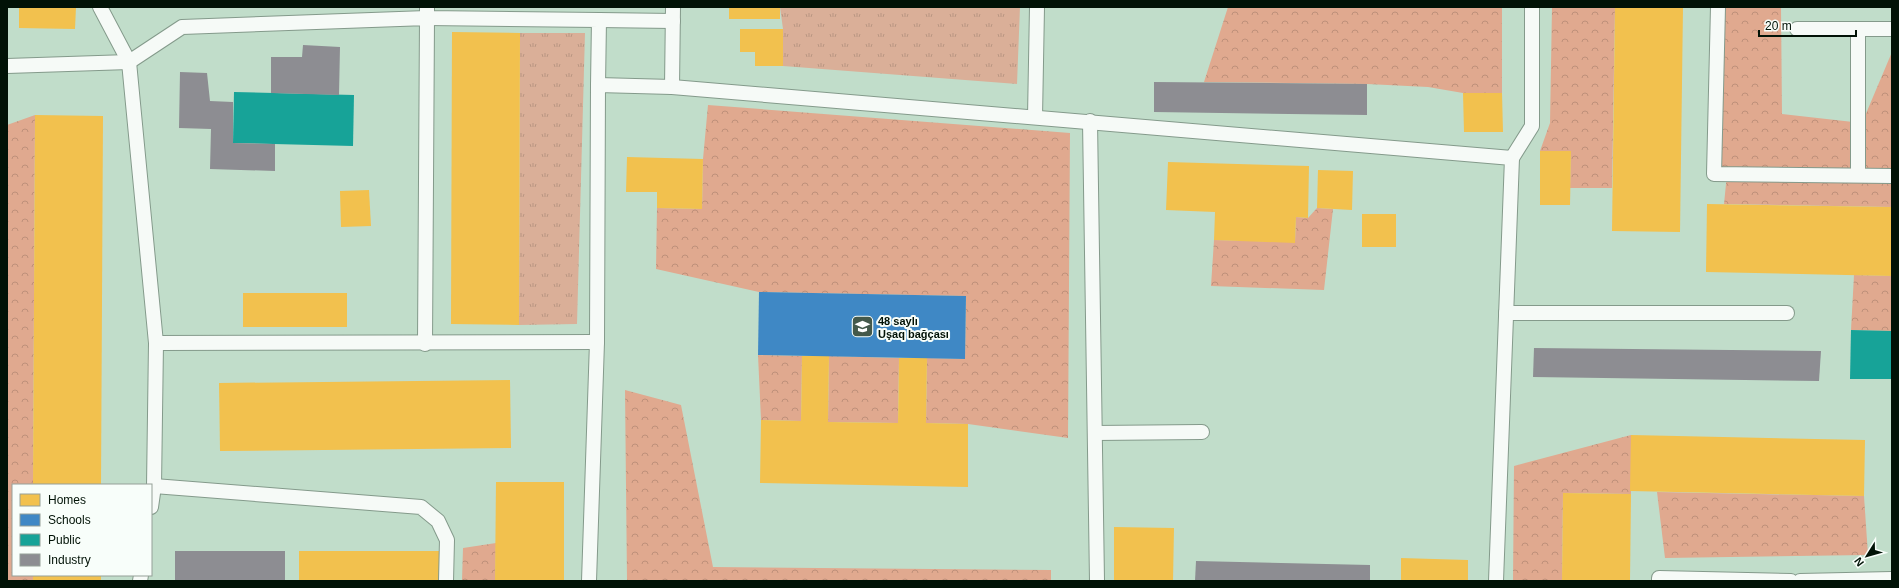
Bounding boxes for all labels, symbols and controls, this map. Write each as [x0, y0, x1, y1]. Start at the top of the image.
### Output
scale bar [1759, 12, 1856, 38]
text: 20 m [1765, 19, 1792, 33]
school or university icon: 48 saylı Uşaq bağçası [849, 314, 875, 340]
place label: 48 saylı Uşaq bağçası [878, 315, 949, 340]
legend [12, 484, 152, 576]
text: Homes [48, 493, 86, 507]
text: Schools [48, 513, 91, 527]
text: Public [48, 533, 81, 547]
north arrow [1847, 536, 1887, 576]
text: Industry [48, 553, 91, 567]
text: N [1852, 555, 1866, 569]

